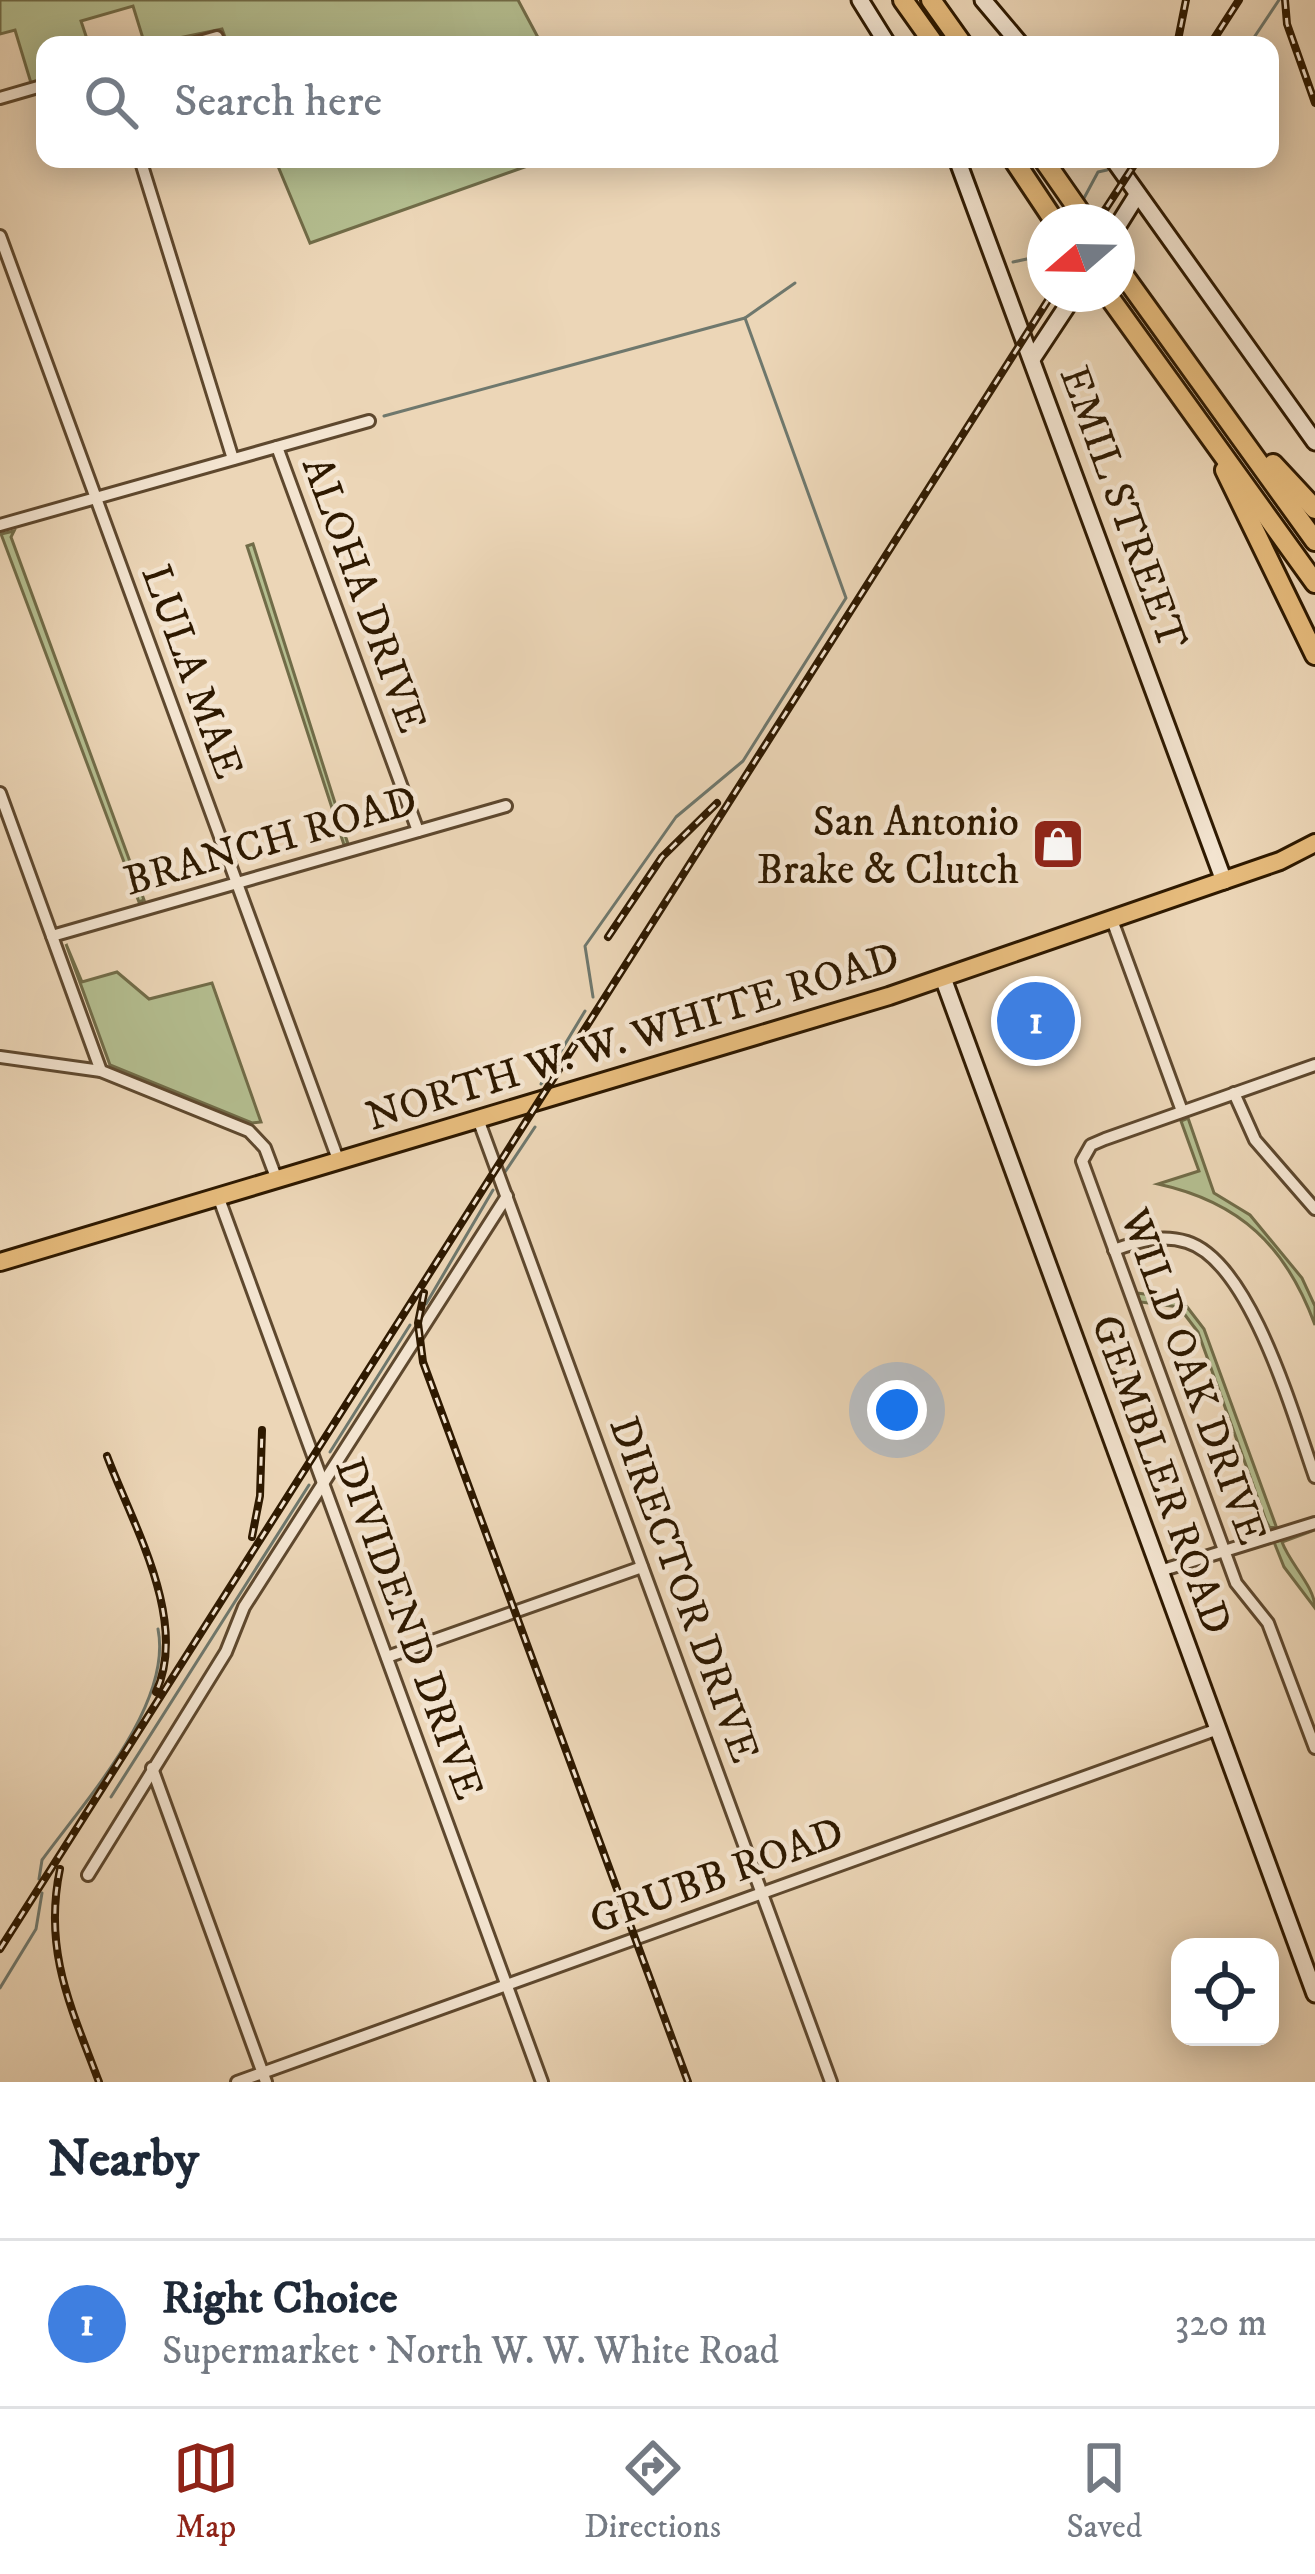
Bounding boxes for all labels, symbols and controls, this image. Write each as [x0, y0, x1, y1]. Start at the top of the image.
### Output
search box [36, 36, 1279, 168]
icon: search [78, 69, 144, 135]
text: Search here [174, 74, 382, 130]
north arrow [1027, 204, 1135, 312]
street label: EMIL STREET [1047, 359, 1198, 657]
street label: ALOHA DRIVE [289, 450, 437, 740]
street label: LULA MAE [128, 558, 254, 786]
street label: BRANCH ROAD [118, 775, 423, 909]
place label: San Antonio Brake & Clutch [757, 797, 1019, 897]
shop icon: San Antonio Brake & Clutch [1030, 816, 1086, 872]
street label: NORTH W. W. WHITE ROAD [360, 932, 906, 1144]
pin: 1 [997, 976, 1075, 1066]
street label: WILD OAK DRIVE [1107, 1201, 1277, 1552]
street label: GEMBLER ROAD [1078, 1308, 1242, 1642]
your location [867, 1380, 927, 1440]
street label: DIRECTOR DRIVE [596, 1410, 770, 1770]
street label: DIVIDEND DRIVE [322, 1451, 494, 1807]
street label: GRUBB ROAD [583, 1807, 851, 1947]
map controls [1171, 1938, 1279, 2046]
button: locate [1171, 1938, 1279, 2046]
text: Nearby [48, 2128, 199, 2192]
text: Right Choice [162, 2271, 398, 2327]
text: 1 [80, 2299, 94, 2348]
text: 320 m [1175, 2299, 1267, 2348]
text: Supermarket · North W. W. White Road [162, 2327, 779, 2376]
tab: Map [173, 2435, 239, 2548]
tab: Directions [584, 2435, 721, 2548]
tab: Saved [1066, 2435, 1142, 2548]

